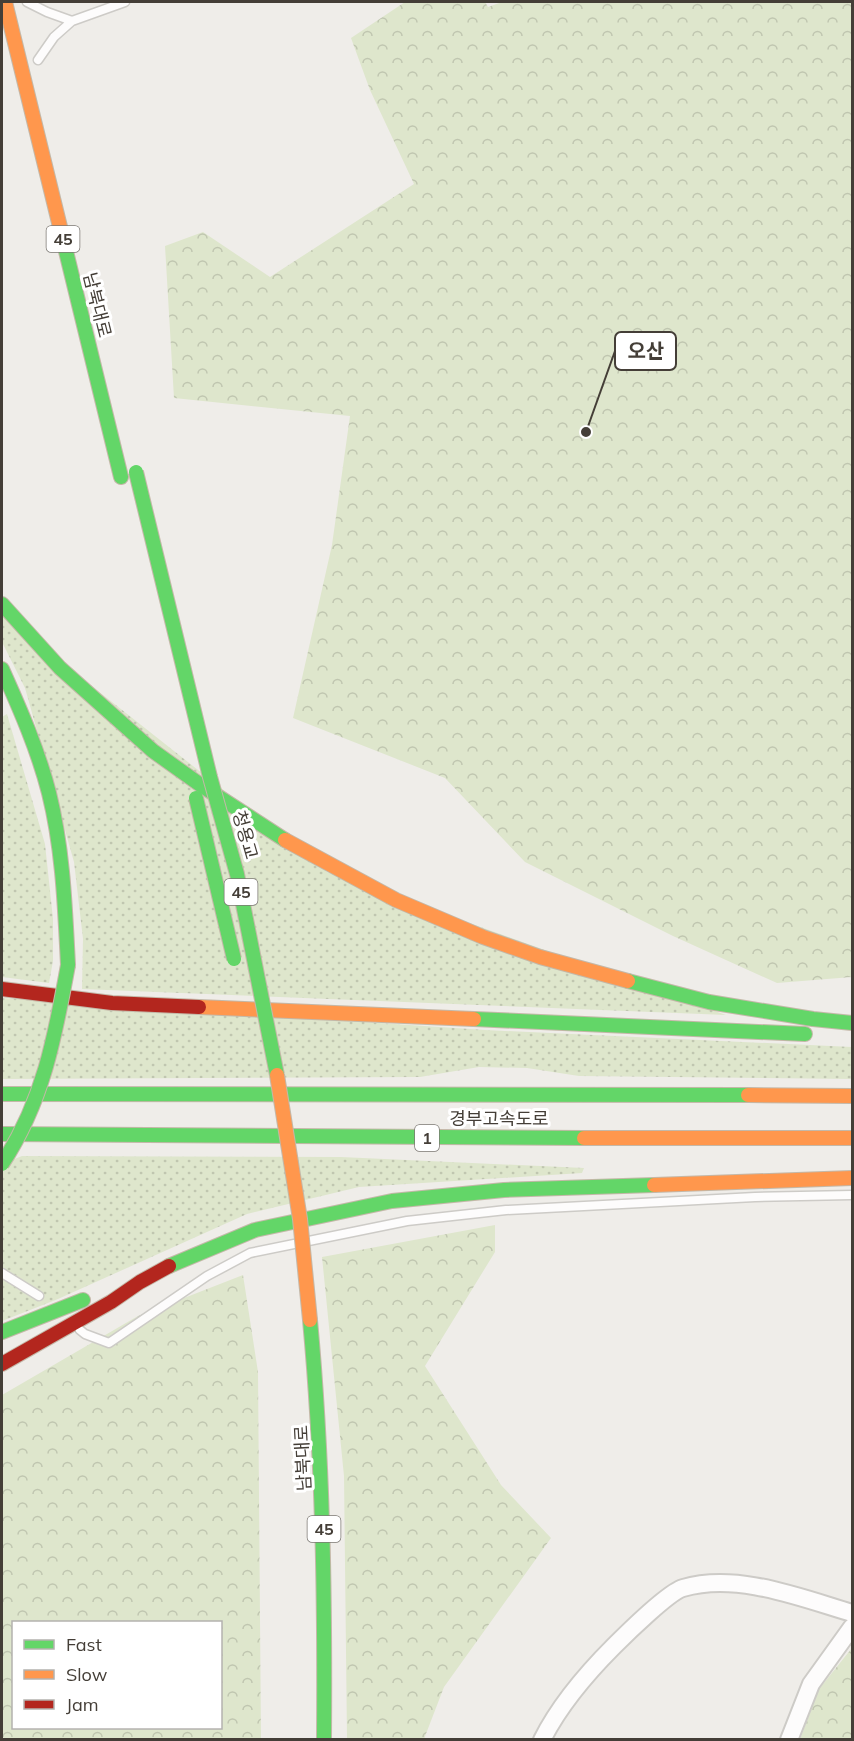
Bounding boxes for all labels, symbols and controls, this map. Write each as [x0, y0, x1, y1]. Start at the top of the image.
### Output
road number: 45 [46, 226, 80, 252]
street label: 남북대로 [78, 270, 117, 340]
callout: 오산 [615, 332, 676, 370]
text: 오산 [628, 338, 664, 363]
street label: 청용교 [228, 808, 263, 862]
road number: 45 [224, 879, 258, 905]
street label: 경부고속도로 [449, 1107, 549, 1130]
road number: 1 [415, 1125, 439, 1151]
street label: 남북대로 [289, 1424, 316, 1492]
road number: 45 [308, 1516, 340, 1542]
legend [12, 1621, 222, 1729]
text: Fast [66, 1633, 102, 1656]
text: Slow [66, 1663, 108, 1686]
text: Jam [66, 1693, 99, 1716]

